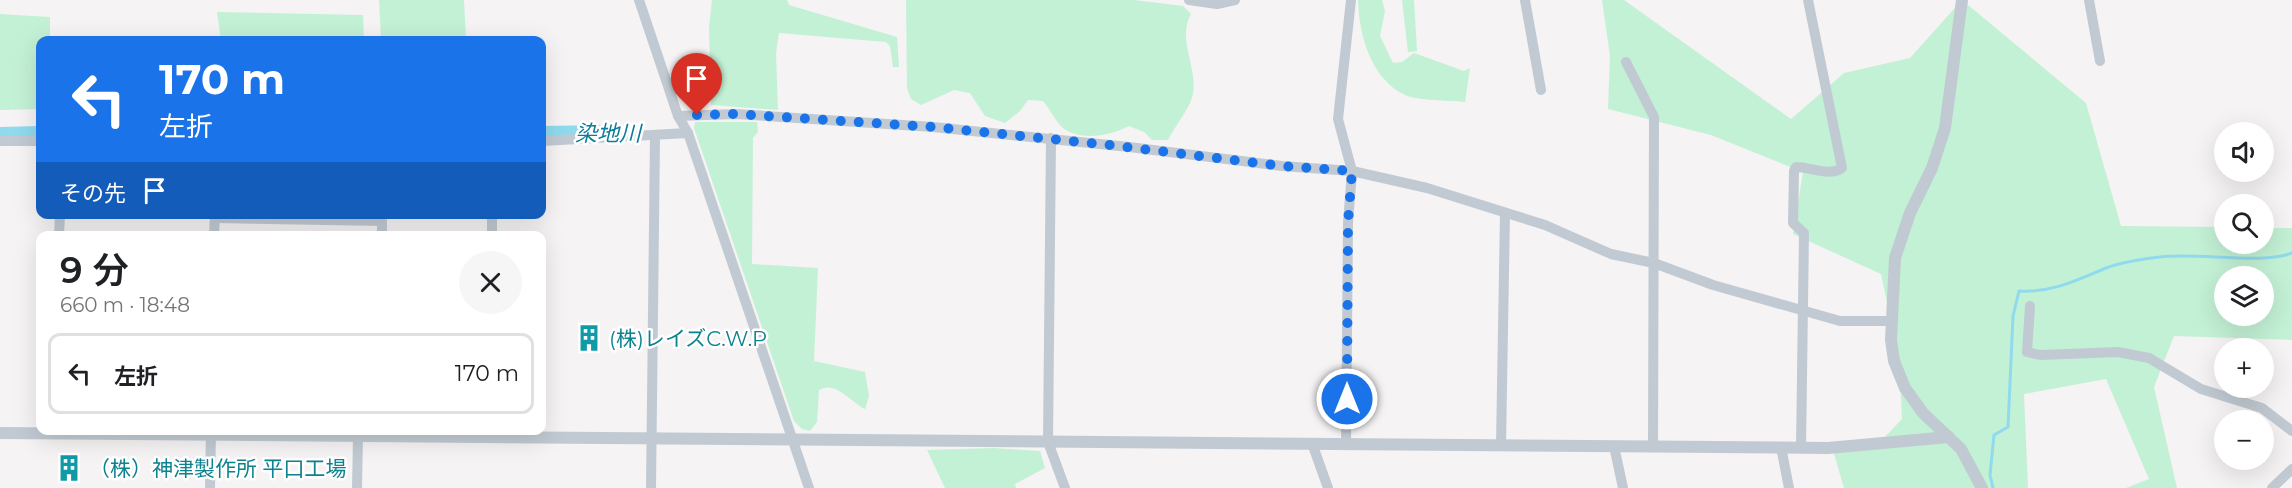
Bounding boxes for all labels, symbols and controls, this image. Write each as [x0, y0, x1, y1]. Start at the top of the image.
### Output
text: 170 m [159, 53, 285, 105]
pin [671, 53, 722, 115]
icon: left [60, 60, 138, 138]
icon: arrive [680, 62, 713, 95]
text: 左折 [159, 110, 213, 143]
water label: 染地川 [575, 120, 643, 147]
map controls [2214, 122, 2274, 470]
button: sound [2214, 122, 2274, 182]
icon: arrive [138, 174, 171, 207]
text: その先 [60, 180, 126, 207]
button: search [2214, 194, 2274, 254]
text: 9 分 [60, 248, 129, 292]
button: close [459, 251, 522, 314]
button: layers [2214, 266, 2274, 326]
text: 660 m · 18:48 [60, 293, 190, 317]
building icon: (株)レイズC.W.P [574, 323, 604, 353]
place label: (株)レイズC.W.P [609, 326, 767, 351]
button: + [2214, 338, 2274, 398]
icon: left [63, 357, 96, 390]
text: 170 m [455, 360, 519, 387]
text: 左折 [114, 363, 158, 390]
position arrow [1315, 367, 1379, 431]
button: − [2214, 410, 2274, 470]
building icon: （株）神津製作所 平口工場 [54, 453, 84, 483]
place label: （株）神津製作所 平口工場 [89, 456, 347, 481]

